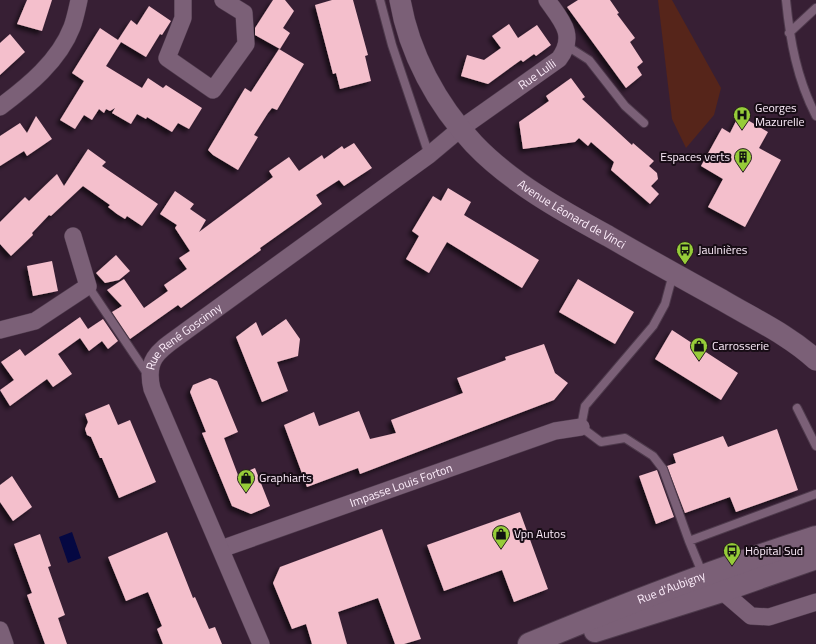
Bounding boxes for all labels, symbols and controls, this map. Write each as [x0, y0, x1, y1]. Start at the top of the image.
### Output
street label: Rue Lulli [514, 54, 560, 94]
place label: Georges Mazurelle [755, 98, 805, 131]
hospital icon: Georges Mazurelle [732, 105, 752, 130]
place label: Espaces verts [660, 147, 730, 166]
building icon: Espaces verts [733, 147, 753, 172]
street label: Avenue Léonard de Vinci [514, 174, 630, 253]
bus stop icon: Jaulnières [675, 240, 695, 265]
place label: Jaulnières [698, 240, 748, 259]
street label: Rue René Goscinny [140, 298, 226, 372]
shop icon: Carrosserie [689, 336, 709, 361]
place label: Carrosserie [712, 336, 769, 355]
street label: Impasse Louis Forton [347, 458, 455, 512]
shop icon: Graphiarts [236, 468, 256, 493]
place label: Graphiarts [259, 468, 312, 487]
shop icon: Vpn Autos [491, 524, 511, 549]
place label: Vpn Autos [514, 524, 566, 543]
bus stop icon: Hôpital Sud [722, 541, 742, 566]
place label: Hôpital Sud [745, 541, 803, 560]
street label: Rue d'Aubigny [634, 566, 708, 609]

